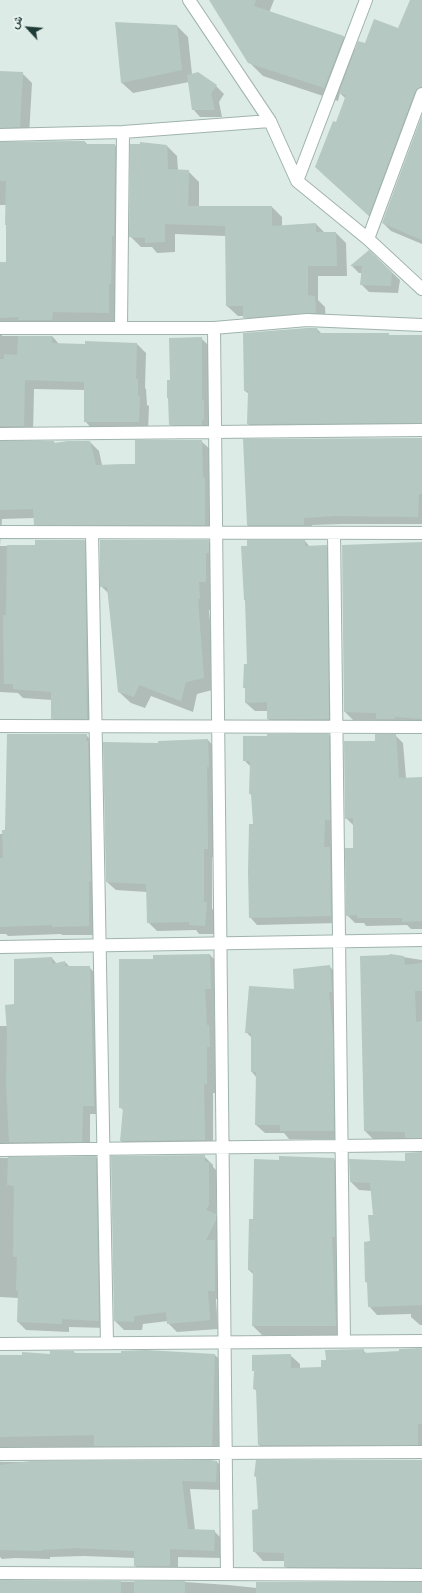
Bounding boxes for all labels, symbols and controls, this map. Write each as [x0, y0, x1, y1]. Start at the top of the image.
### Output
north arrow [8, 8, 48, 48]
text: ش [8, 14, 26, 31]

